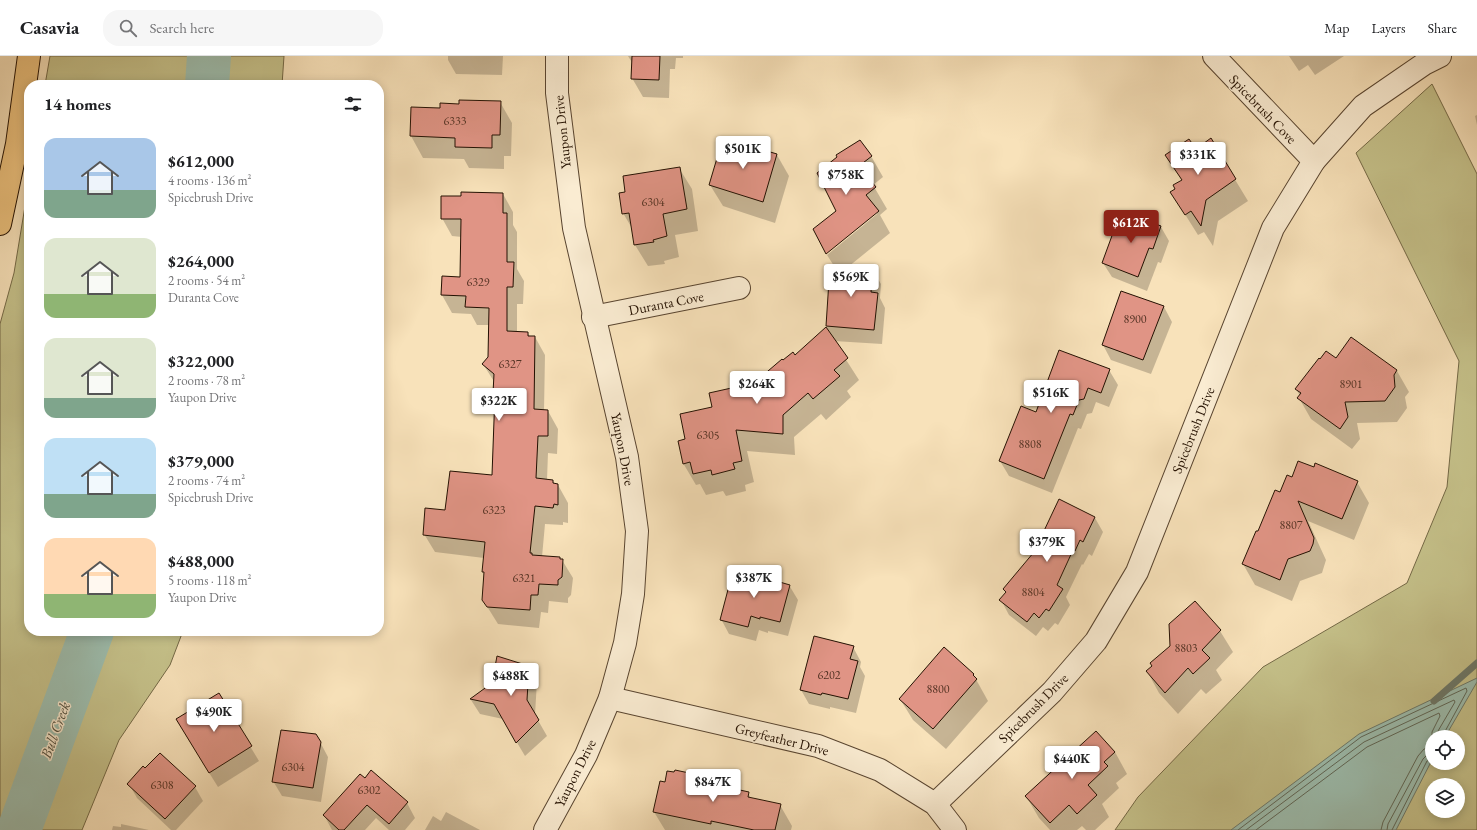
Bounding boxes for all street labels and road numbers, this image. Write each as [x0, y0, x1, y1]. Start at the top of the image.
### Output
street label: Spicebrush Cove [1225, 70, 1301, 148]
street label: Yaupon Drive [549, 94, 575, 170]
street label: Duranta Cove [627, 287, 706, 319]
street label: Spicebrush Drive [1167, 384, 1219, 476]
street label: Yaupon Drive [607, 411, 639, 488]
street label: Spicebrush Drive [994, 669, 1072, 747]
street label: Greyfeather Drive [733, 719, 831, 759]
street label: Yaupon Drive [550, 735, 600, 810]

